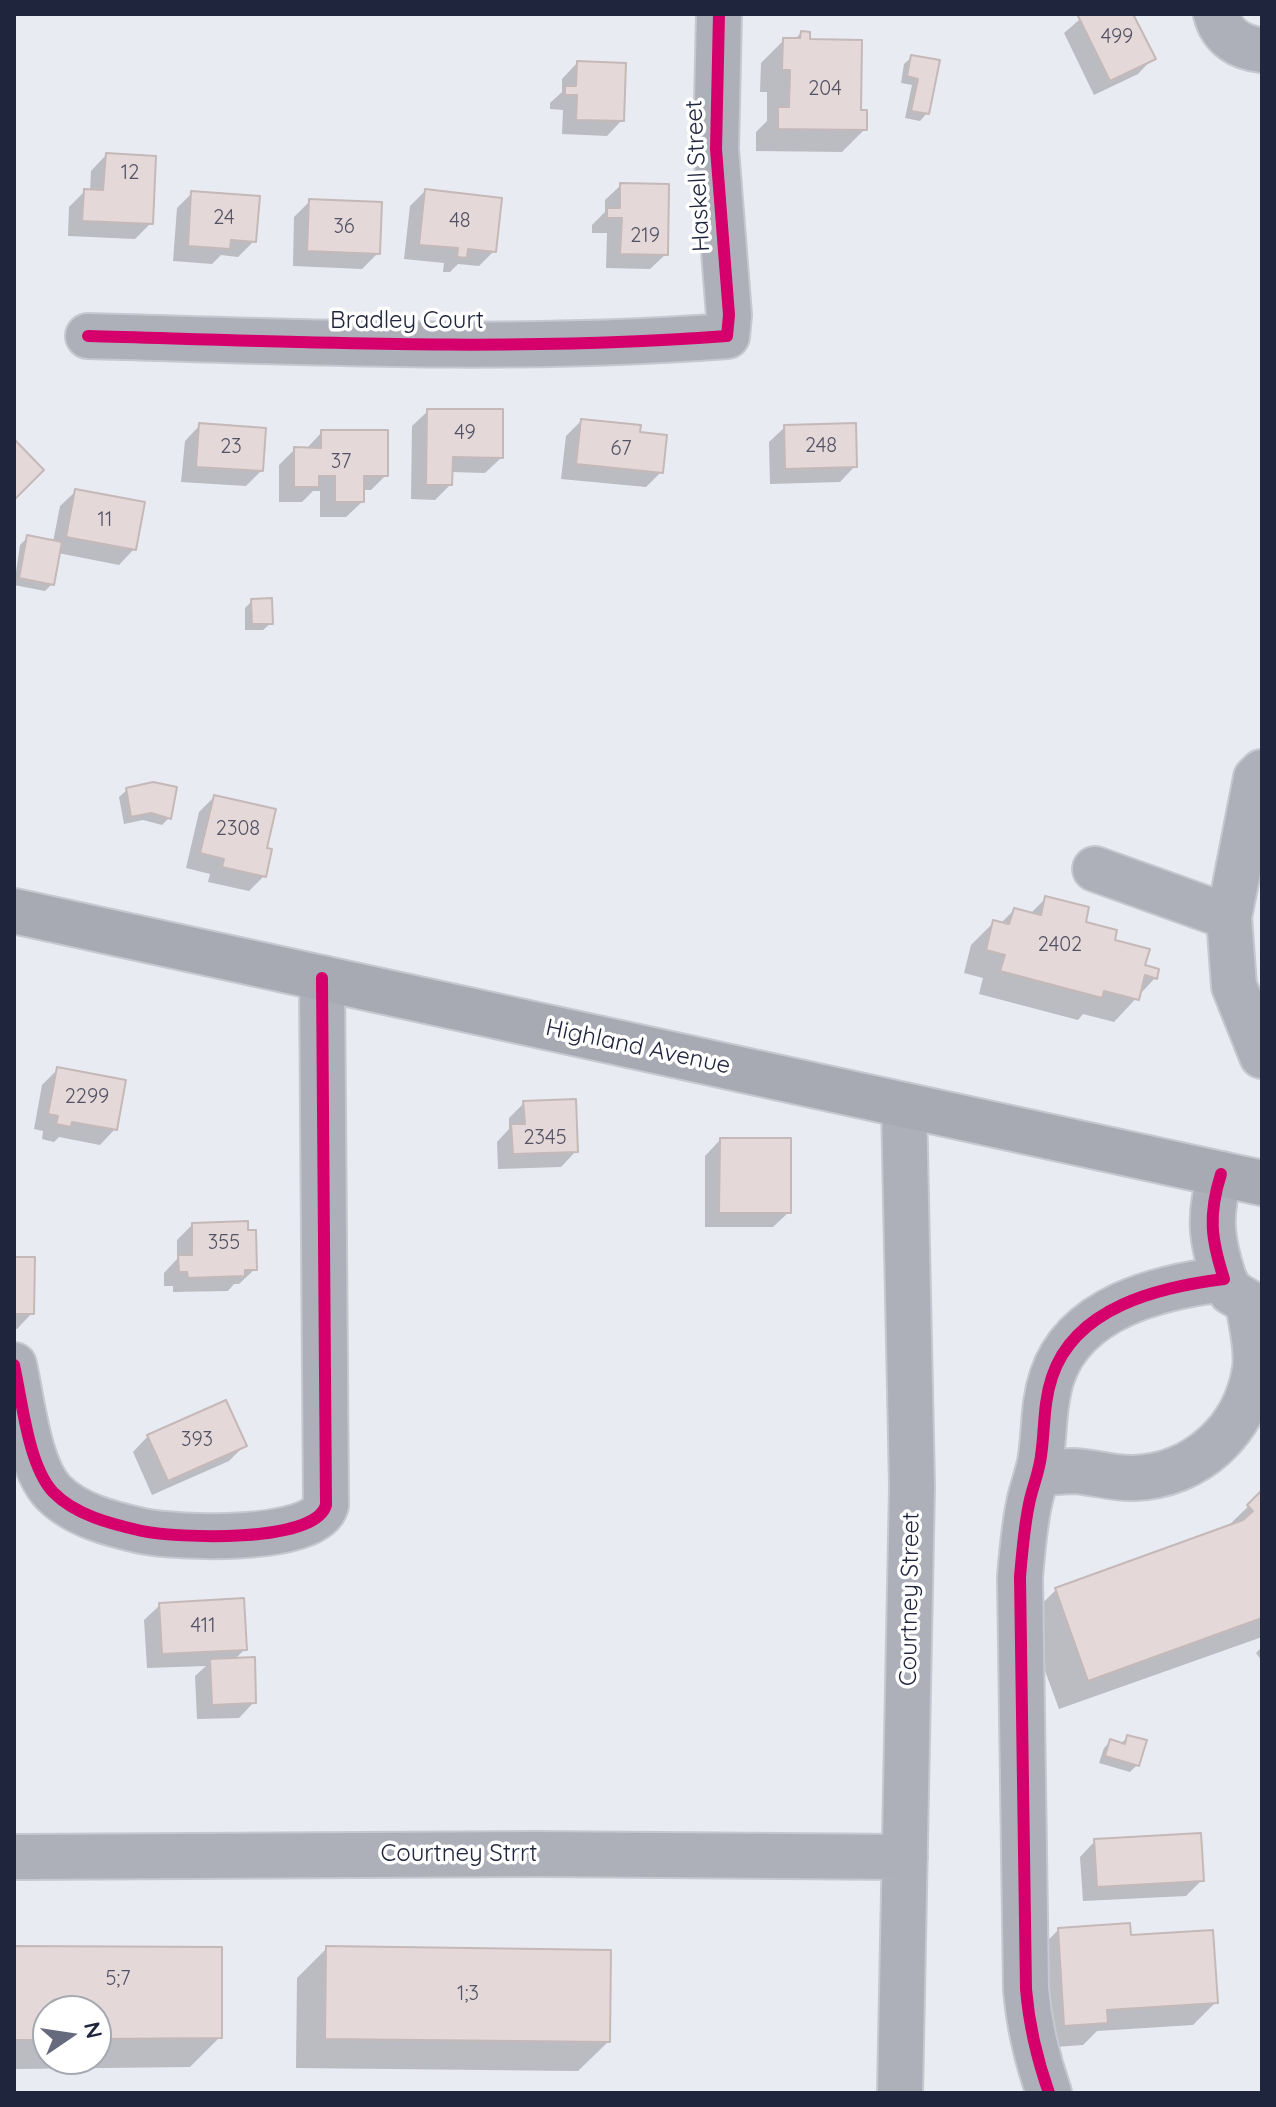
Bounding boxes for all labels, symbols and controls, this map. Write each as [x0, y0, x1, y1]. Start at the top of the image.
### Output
house number: 499 [1101, 25, 1133, 49]
house number: 204 [808, 77, 842, 101]
street label: Haskell Street [680, 99, 716, 253]
house number: 12 [121, 161, 139, 185]
house number: 24 [213, 206, 235, 230]
house number: 48 [449, 209, 471, 233]
house number: 36 [333, 215, 355, 239]
house number: 219 [630, 224, 660, 248]
street label: Bradley Court [330, 307, 484, 335]
house number: 49 [454, 421, 476, 445]
house number: 248 [805, 434, 837, 458]
house number: 23 [220, 435, 242, 459]
house number: 67 [610, 437, 632, 461]
house number: 37 [331, 450, 351, 474]
house number: 11 [98, 508, 112, 532]
house number: 2308 [216, 817, 260, 841]
house number: 2402 [1038, 933, 1082, 957]
street label: Highland Avenue [543, 1013, 733, 1081]
house number: 2299 [65, 1085, 109, 1109]
house number: 2345 [523, 1126, 567, 1150]
house number: 355 [208, 1231, 240, 1255]
house number: 393 [181, 1428, 213, 1452]
street label: Courtney Street [894, 1512, 926, 1686]
house number: 411 [190, 1614, 216, 1638]
street label: Courtney Strrt [381, 1840, 537, 1868]
house number: 5;7 [105, 1967, 131, 1991]
house number: 1;3 [457, 1982, 479, 2006]
north arrow [32, 1995, 112, 2075]
text: N [78, 2019, 109, 2041]

